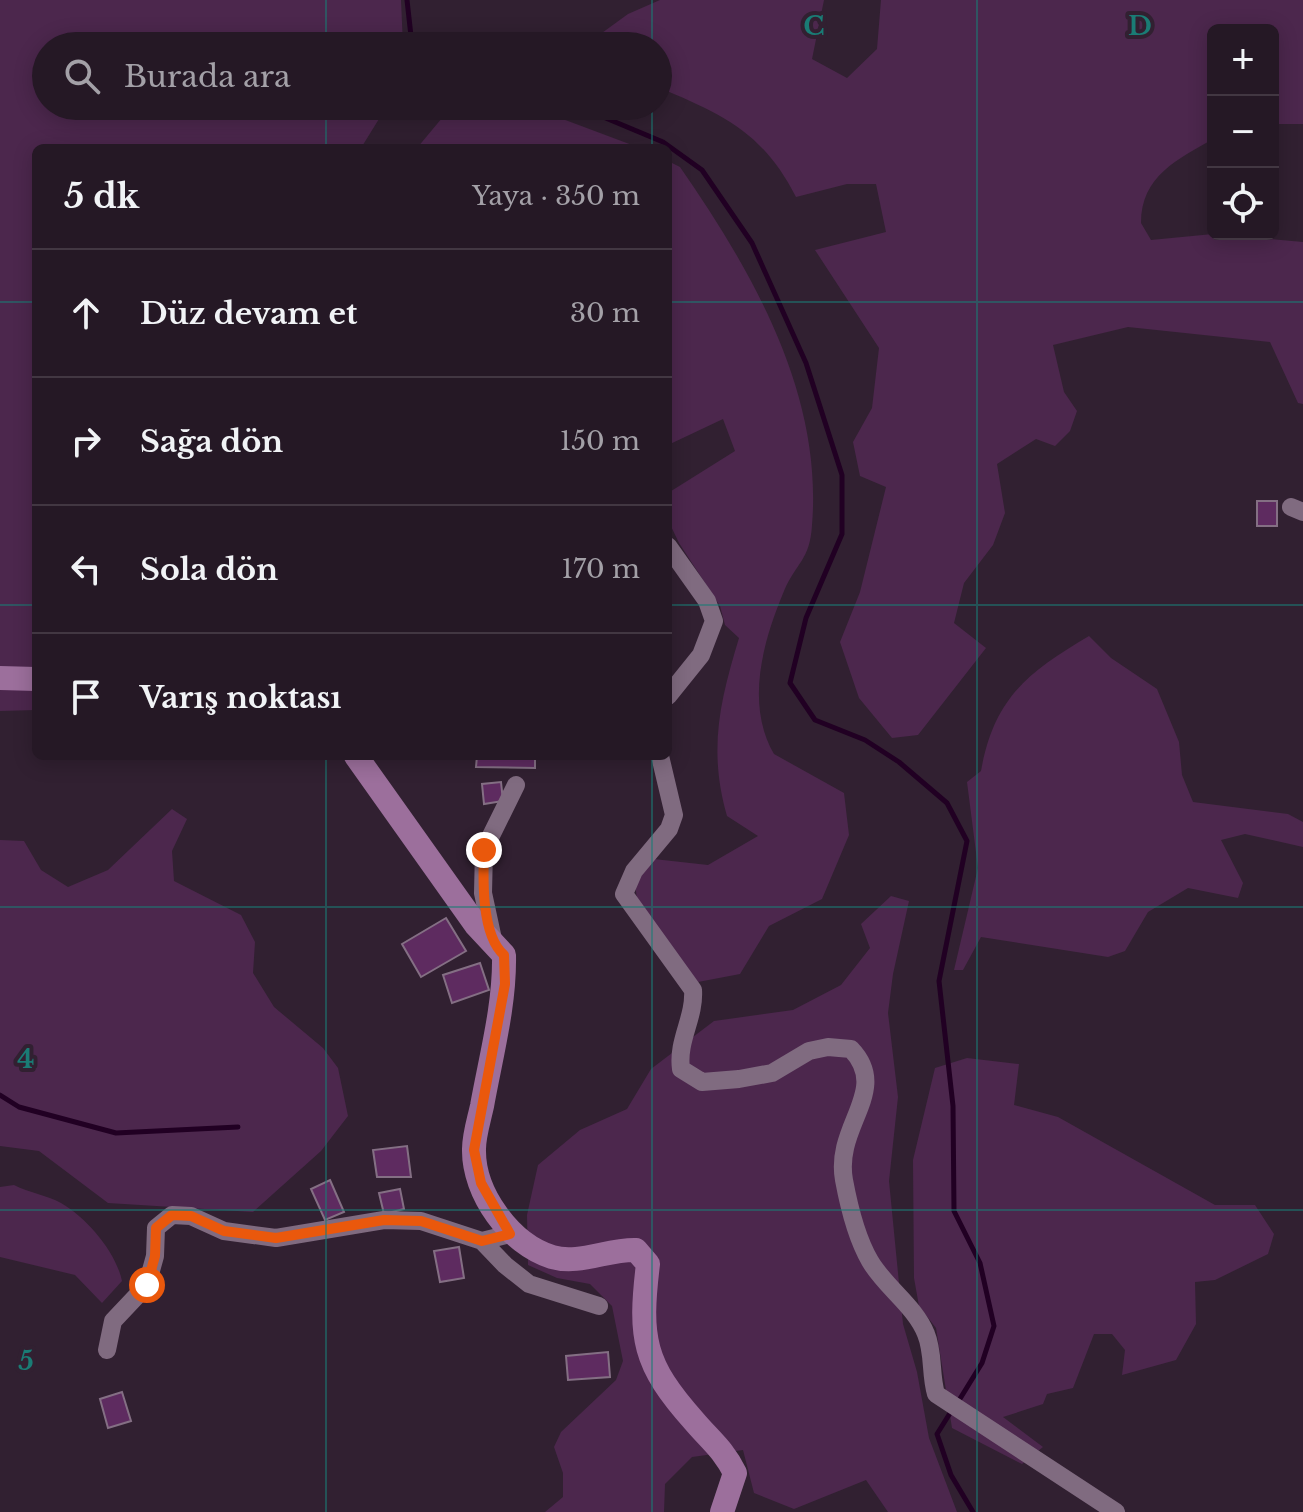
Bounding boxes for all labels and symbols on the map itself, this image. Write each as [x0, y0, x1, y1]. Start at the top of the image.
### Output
text: C [803, 10, 825, 42]
text: D [1128, 10, 1152, 42]
route end [466, 832, 502, 868]
text: 4 [17, 1043, 35, 1075]
route start [129, 1267, 165, 1303]
text: 5 [18, 1345, 34, 1377]

